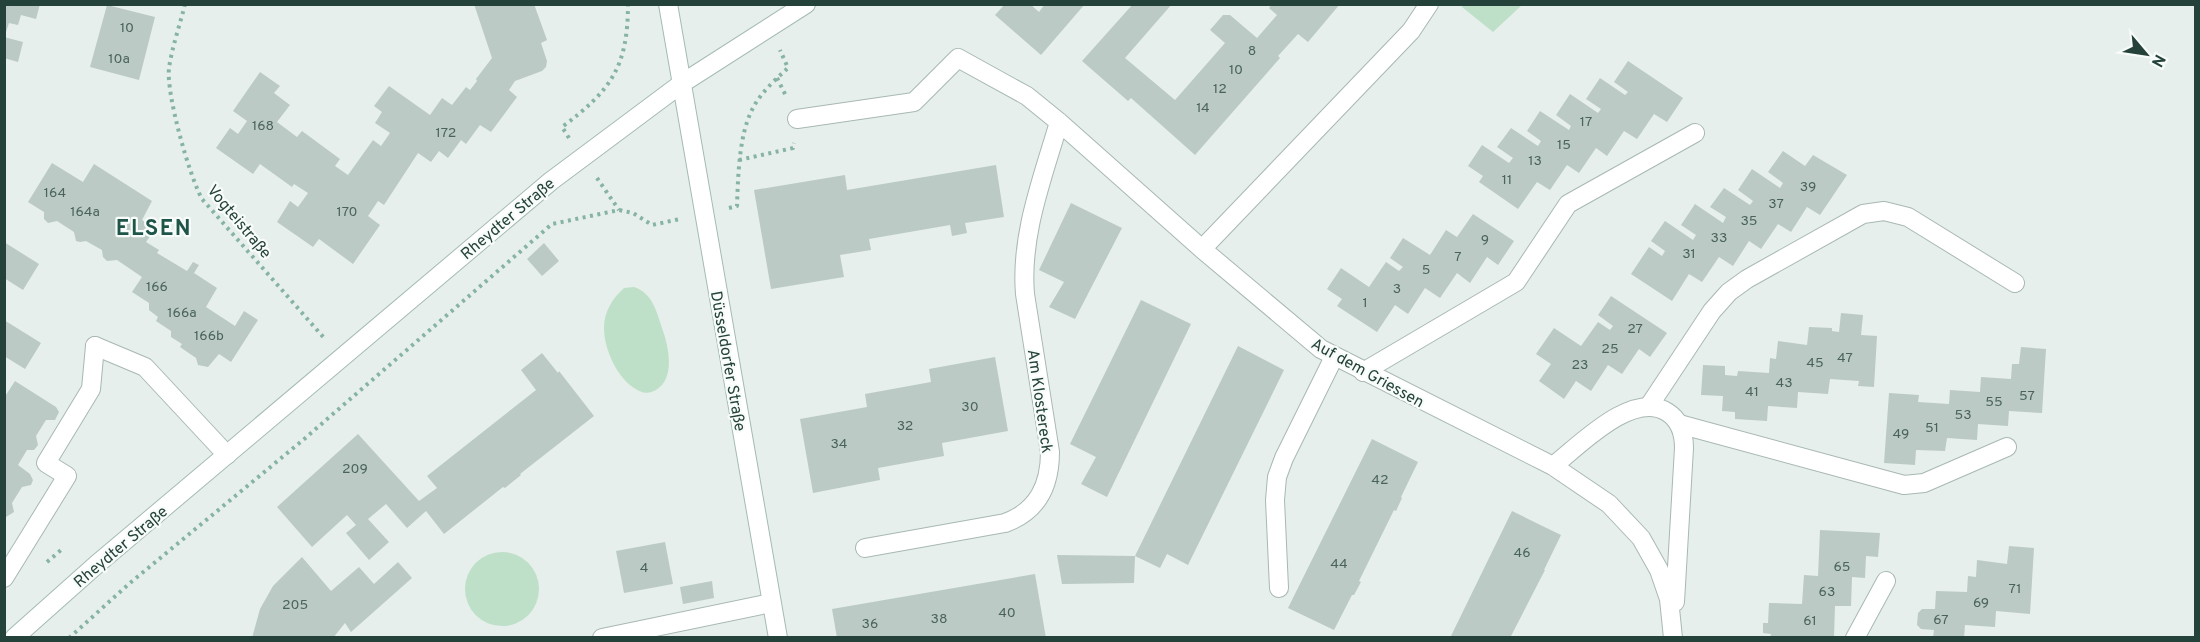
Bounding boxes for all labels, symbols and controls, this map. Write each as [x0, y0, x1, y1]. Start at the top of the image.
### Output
house number: 10 [120, 20, 134, 37]
north arrow [2116, 24, 2176, 84]
house number: 8 [1248, 43, 1256, 60]
text: N [2146, 50, 2169, 70]
house number: 10a [108, 51, 130, 68]
house number: 10 [1229, 62, 1243, 79]
house number: 12 [1213, 81, 1227, 98]
house number: 14 [1196, 100, 1210, 117]
house number: 17 [1580, 114, 1592, 131]
house number: 168 [252, 118, 274, 135]
house number: 172 [436, 125, 456, 142]
house number: 15 [1557, 137, 1571, 154]
house number: 13 [1528, 153, 1542, 170]
house number: 11 [1502, 172, 1512, 189]
street label: Rheydter Straße [457, 174, 559, 265]
house number: 39 [1800, 179, 1816, 196]
street label: Vogteistraße [202, 181, 275, 263]
house number: 164 [44, 185, 66, 202]
house number: 37 [1768, 196, 1784, 213]
house number: 164a [70, 204, 100, 221]
house number: 170 [336, 204, 358, 221]
house number: 35 [1740, 213, 1758, 230]
district label: ELSEN [116, 216, 192, 243]
house number: 33 [1711, 230, 1727, 247]
house number: 9 [1481, 232, 1489, 249]
house number: 31 [1682, 246, 1696, 263]
house number: 7 [1454, 249, 1462, 266]
house number: 5 [1422, 262, 1430, 279]
house number: 166 [146, 279, 168, 296]
house number: 3 [1393, 281, 1401, 298]
street label: Düsseldorfer Straße [705, 290, 749, 433]
house number: 1 [1362, 295, 1368, 312]
house number: 166a [167, 305, 197, 322]
house number: 27 [1627, 321, 1643, 338]
house number: 166b [194, 328, 224, 345]
street label: Auf dem Griessen [1307, 334, 1427, 413]
house number: 25 [1601, 341, 1619, 358]
street label: Am Klostereck [1022, 348, 1056, 455]
house number: 47 [1837, 350, 1853, 367]
house number: 45 [1806, 355, 1824, 372]
house number: 23 [1572, 357, 1589, 374]
house number: 43 [1775, 375, 1793, 392]
house number: 41 [1745, 384, 1759, 401]
house number: 57 [2019, 388, 2035, 405]
house number: 55 [1985, 394, 2003, 411]
house number: 30 [961, 399, 979, 416]
house number: 53 [1954, 407, 1972, 424]
house number: 32 [897, 418, 913, 435]
house number: 51 [1925, 420, 1939, 437]
house number: 49 [1893, 426, 1909, 443]
house number: 34 [830, 436, 848, 453]
house number: 209 [342, 461, 368, 478]
house number: 42 [1371, 472, 1389, 489]
street label: Rheydter Straße [70, 502, 172, 593]
house number: 46 [1513, 545, 1531, 562]
house number: 44 [1330, 556, 1348, 573]
house number: 65 [1833, 559, 1851, 576]
house number: 4 [640, 560, 648, 577]
house number: 71 [2009, 581, 2021, 598]
house number: 63 [1819, 584, 1835, 601]
house number: 69 [1973, 595, 1989, 612]
house number: 205 [282, 597, 308, 614]
house number: 40 [998, 605, 1016, 622]
house number: 38 [931, 611, 947, 628]
house number: 67 [1933, 612, 1949, 629]
house number: 61 [1803, 613, 1817, 630]
house number: 36 [862, 616, 878, 633]

